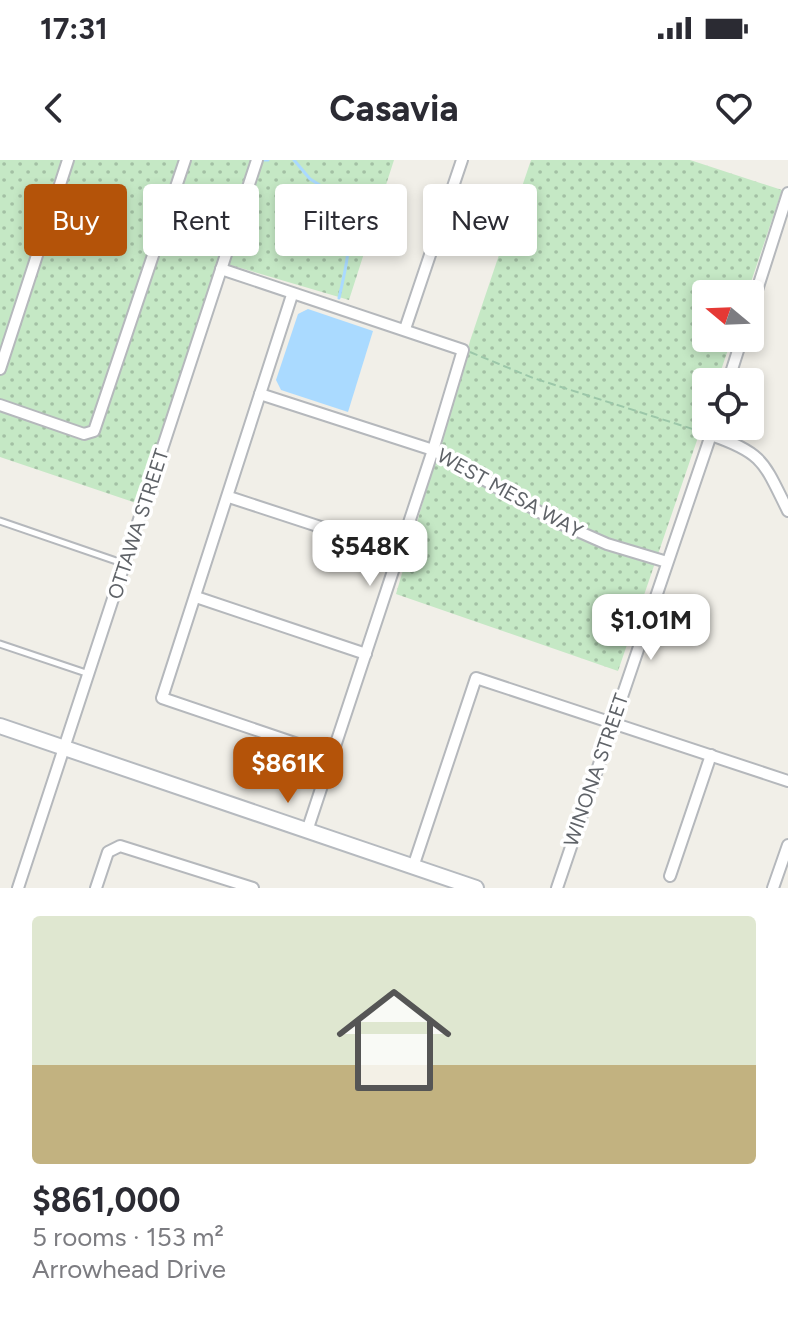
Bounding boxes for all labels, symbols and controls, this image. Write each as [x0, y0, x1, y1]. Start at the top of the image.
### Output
text: 17:31 [40, 10, 108, 47]
icon: back [32, 86, 76, 130]
icon: heart [712, 86, 756, 130]
text: Casavia [329, 87, 459, 130]
chip: Buy [24, 184, 127, 256]
chip: Rent [143, 184, 259, 256]
chip: Filters [275, 184, 407, 256]
chip: New [423, 184, 537, 256]
north arrow [692, 280, 764, 352]
map controls [692, 280, 764, 440]
button: locate [692, 368, 764, 440]
street label: WEST MESA WAY [433, 443, 587, 543]
street label: OTTAWA STREET [102, 446, 174, 602]
pin: $548K [314, 520, 426, 588]
text: $548K [330, 530, 410, 562]
pin: $1.01M [586, 594, 716, 662]
text: $1.01M [610, 604, 692, 636]
street label: WINONA STREET [559, 690, 633, 850]
pin: $861K [232, 737, 344, 805]
text: $861K [251, 747, 325, 779]
icon: home [322, 968, 466, 1112]
text: $861,000 [32, 1180, 181, 1221]
text: 5 rooms · 153 m² [32, 1221, 224, 1253]
text: Arrowhead Drive [32, 1253, 226, 1285]

